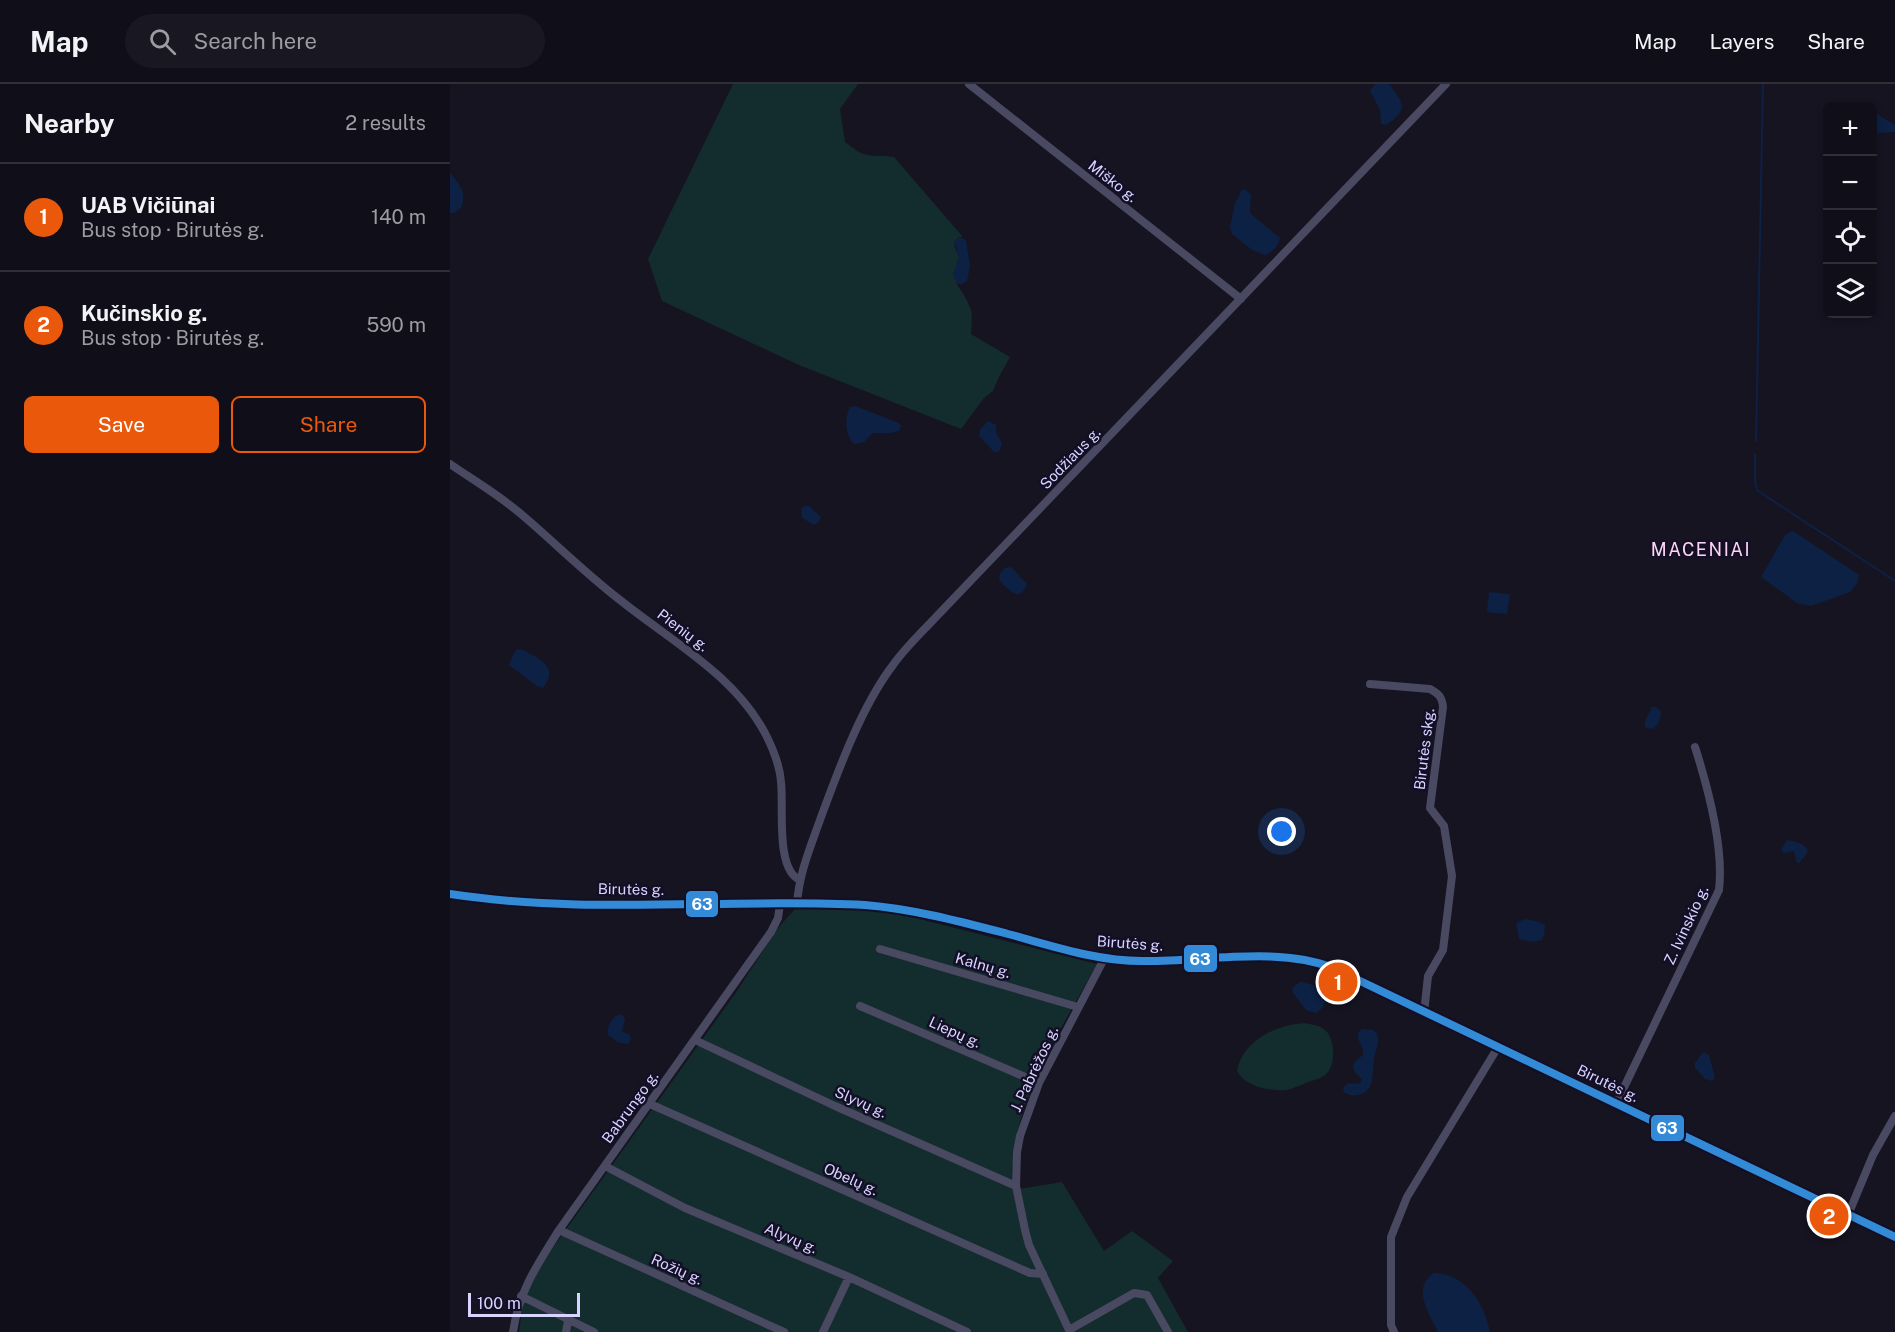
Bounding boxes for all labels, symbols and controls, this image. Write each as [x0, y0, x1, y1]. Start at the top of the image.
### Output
search box [125, 14, 545, 68]
text: Map [30, 25, 89, 58]
icon: search [146, 25, 179, 58]
text: Search here [194, 28, 317, 54]
text: Map [1634, 29, 1677, 54]
text: Layers [1710, 29, 1774, 54]
text: Share [1807, 29, 1865, 54]
map controls [1823, 102, 1877, 318]
button: + [1823, 102, 1877, 156]
text: Nearby [24, 108, 114, 139]
text: 2 results [345, 111, 426, 135]
button: − [1823, 156, 1877, 210]
street label: Miško g. [1085, 157, 1141, 205]
text: UAB Vičiūnai [81, 192, 215, 218]
text: 1 [39, 205, 48, 229]
text: 140 m [371, 205, 426, 229]
button: locate [1823, 210, 1877, 264]
text: Bus stop · Birutės g. [81, 218, 264, 242]
button: layers [1823, 264, 1877, 318]
text: Kučinskio g. [81, 300, 208, 326]
text: 2 [37, 313, 50, 337]
text: 590 m [366, 313, 426, 337]
text: Bus stop · Birutės g. [81, 326, 264, 350]
button: Save [24, 396, 219, 453]
button: Share [231, 396, 426, 453]
street label: Sodžiaus g. [1036, 424, 1104, 492]
district label: MACENIAI [1651, 539, 1751, 560]
street label: Pienių g. [654, 605, 712, 655]
street label: Birutės skg. [1411, 707, 1437, 791]
your location [1267, 817, 1296, 846]
street label: Birutės g. [598, 880, 664, 898]
street label: Z. Ivinskio g. [1660, 883, 1712, 967]
line badge: 63 [685, 890, 719, 918]
text: 63 [691, 895, 713, 914]
street label: Birutės g. [1096, 932, 1164, 954]
line badge: 63 [1183, 944, 1218, 973]
street label: Kalnų g. [953, 949, 1013, 981]
text: 63 [1189, 950, 1211, 969]
pin: 1 [1318, 960, 1358, 1004]
street label: Liepų g. [926, 1013, 984, 1051]
street label: J. Pabrėžos g. [1007, 1023, 1061, 1115]
street label: Birutės g. [1574, 1061, 1642, 1105]
street label: Babrungo g. [598, 1068, 662, 1146]
street label: Slyvų g. [832, 1083, 890, 1121]
line badge: 63 [1650, 1114, 1685, 1142]
text: 63 [1656, 1119, 1678, 1138]
street label: Obelų g. [821, 1159, 881, 1199]
pin: 2 [1810, 1194, 1848, 1238]
street label: Alyvų g. [762, 1219, 820, 1257]
street label: Rožių g. [649, 1250, 705, 1288]
scale bar [468, 1290, 580, 1318]
text: 100 m [477, 1294, 521, 1313]

